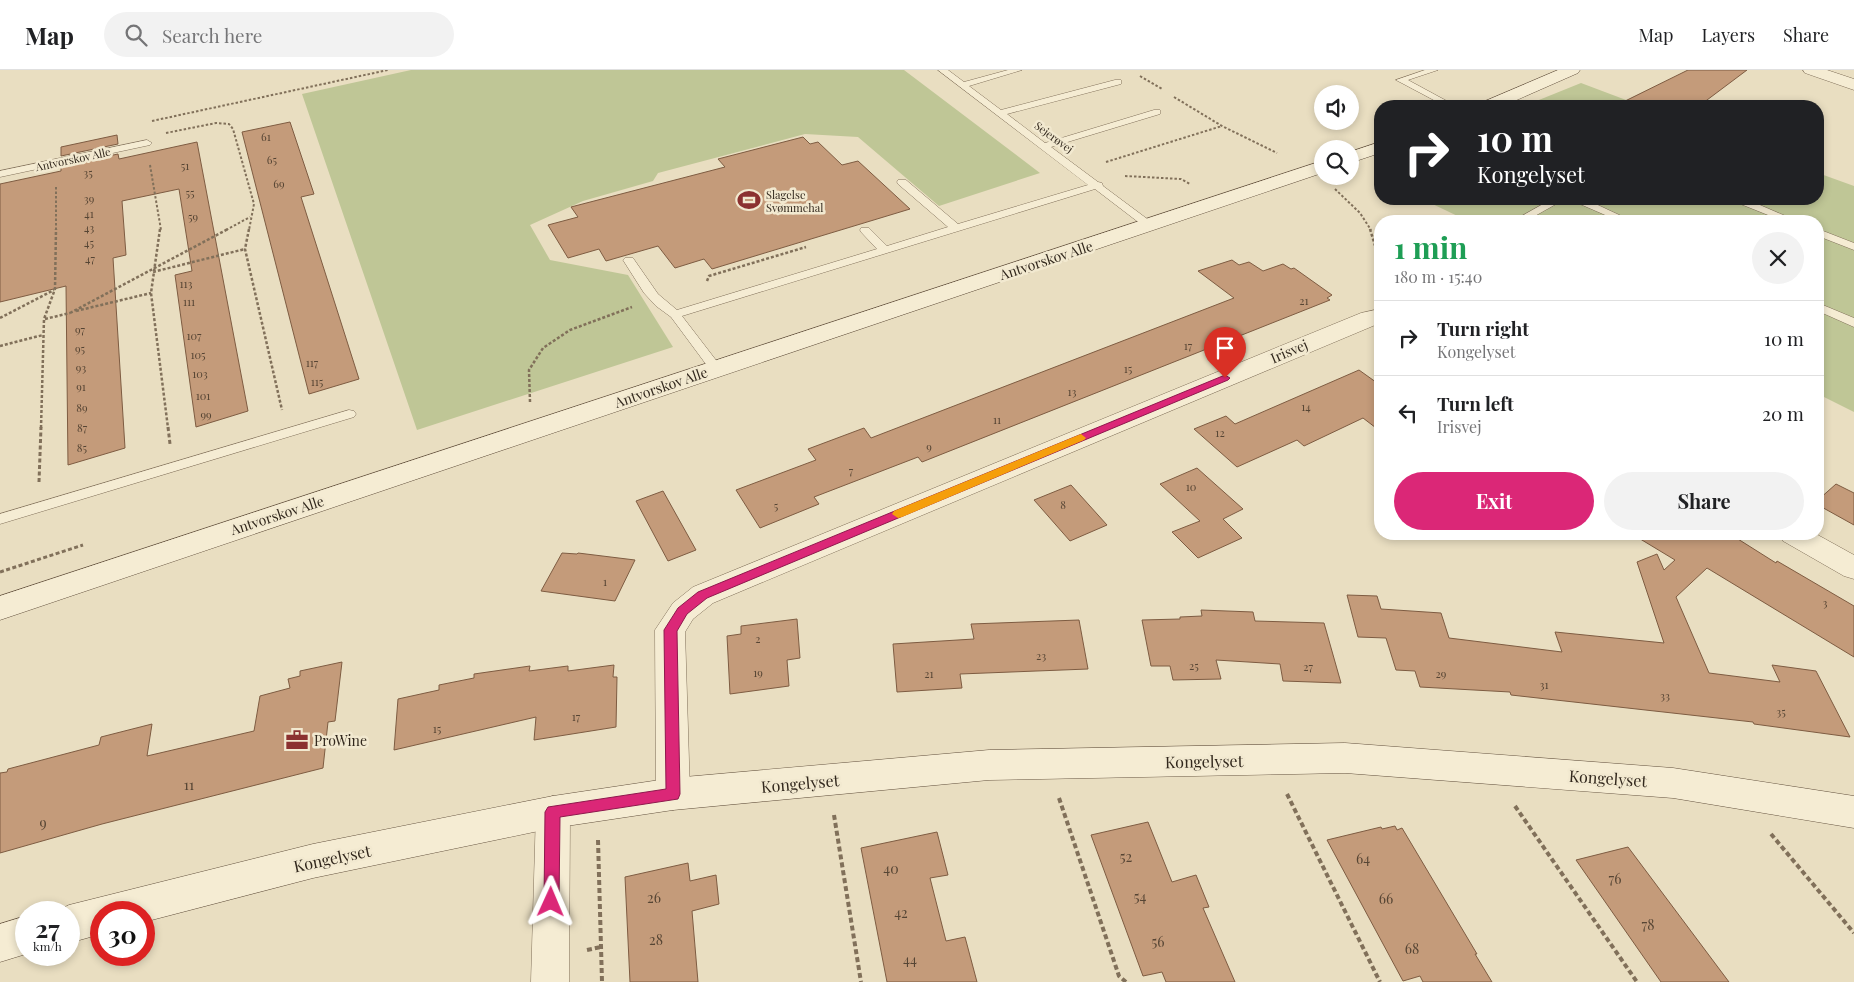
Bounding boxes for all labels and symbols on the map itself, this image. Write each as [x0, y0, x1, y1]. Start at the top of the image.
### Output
street label: Sejerøvej [1032, 118, 1076, 156]
house number: 61 [261, 129, 271, 144]
street label: Antvorskov Alle [33, 144, 112, 174]
house number: 65 [267, 152, 278, 167]
house number: 51 [181, 158, 189, 173]
house number: 35 [83, 165, 93, 180]
house number: 69 [273, 176, 285, 191]
house number: 55 [185, 185, 195, 200]
sports icon: Slagelse Svømmehal [736, 187, 762, 213]
place label: Slagelse Svømmehal [766, 187, 823, 215]
house number: 39 [84, 191, 95, 206]
house number: 41 [84, 206, 94, 221]
house number: 59 [188, 209, 198, 224]
house number: 43 [84, 220, 94, 235]
house number: 45 [84, 235, 94, 250]
street label: Antvorskov Alle [996, 236, 1095, 284]
house number: 47 [85, 251, 95, 266]
house number: 113 [180, 276, 192, 291]
house number: 21 [1299, 293, 1309, 308]
house number: 111 [183, 294, 195, 309]
house number: 97 [75, 322, 86, 337]
pin [1204, 327, 1246, 378]
house number: 107 [186, 328, 202, 343]
street label: Irisvej [1267, 335, 1311, 367]
house number: 17 [1184, 338, 1193, 353]
house number: 95 [75, 341, 86, 356]
house number: 105 [190, 347, 206, 362]
house number: 117 [306, 355, 319, 370]
house number: 93 [76, 360, 86, 375]
house number: 15 [1124, 361, 1133, 376]
street label: Antvorskov Alle [611, 362, 710, 412]
house number: 103 [192, 366, 208, 381]
house number: 115 [311, 374, 324, 389]
house number: 91 [76, 379, 86, 394]
house number: 13 [1068, 384, 1076, 399]
house number: 101 [196, 388, 210, 403]
house number: 14 [1301, 399, 1311, 414]
house number: 89 [76, 400, 88, 415]
house number: 99 [200, 407, 212, 422]
house number: 11 [993, 412, 1001, 427]
house number: 87 [77, 420, 88, 435]
house number: 12 [1215, 425, 1225, 440]
house number: 9 [926, 439, 932, 454]
house number: 85 [77, 440, 88, 455]
house number: 7 [849, 463, 854, 478]
house number: 10 [1186, 479, 1197, 494]
street label: Antvorskov Alle [227, 491, 326, 539]
house number: 8 [1060, 497, 1066, 512]
house number: 5 [774, 498, 779, 513]
house number: 1 [603, 574, 607, 589]
house number: 3 [1823, 595, 1828, 610]
house number: 2 [755, 631, 761, 646]
house number: 23 [1036, 648, 1046, 663]
house number: 25 [1189, 658, 1199, 673]
house number: 27 [1303, 659, 1313, 674]
house number: 19 [753, 665, 763, 680]
house number: 21 [924, 666, 934, 681]
house number: 29 [1436, 666, 1447, 681]
house number: 31 [1539, 677, 1549, 692]
house number: 33 [1660, 688, 1670, 703]
house number: 35 [1776, 704, 1786, 719]
house number: 17 [572, 709, 581, 724]
house number: 15 [433, 721, 442, 736]
office icon: ProWine [284, 727, 310, 753]
place label: ProWine [314, 731, 367, 750]
street label: Kongelyset [1165, 750, 1244, 772]
street label: Kongelyset [1568, 765, 1648, 791]
street label: Kongelyset [760, 769, 840, 797]
house number: 11 [184, 775, 194, 794]
house number: 9 [39, 813, 47, 832]
street label: Kongelyset [291, 840, 373, 876]
house number: 52 [1120, 847, 1133, 866]
house number: 64 [1356, 849, 1370, 868]
house number: 40 [883, 859, 899, 878]
house number: 76 [1609, 869, 1621, 888]
position arrow [524, 875, 576, 927]
house number: 54 [1134, 887, 1146, 906]
house number: 26 [647, 888, 661, 907]
house number: 66 [1379, 889, 1393, 908]
speed limit sign: 30 [90, 901, 155, 966]
house number: 42 [894, 903, 908, 922]
house number: 78 [1642, 915, 1654, 934]
house number: 28 [649, 930, 663, 949]
house number: 56 [1151, 932, 1165, 951]
house number: 68 [1405, 939, 1419, 958]
house number: 44 [903, 950, 917, 969]

